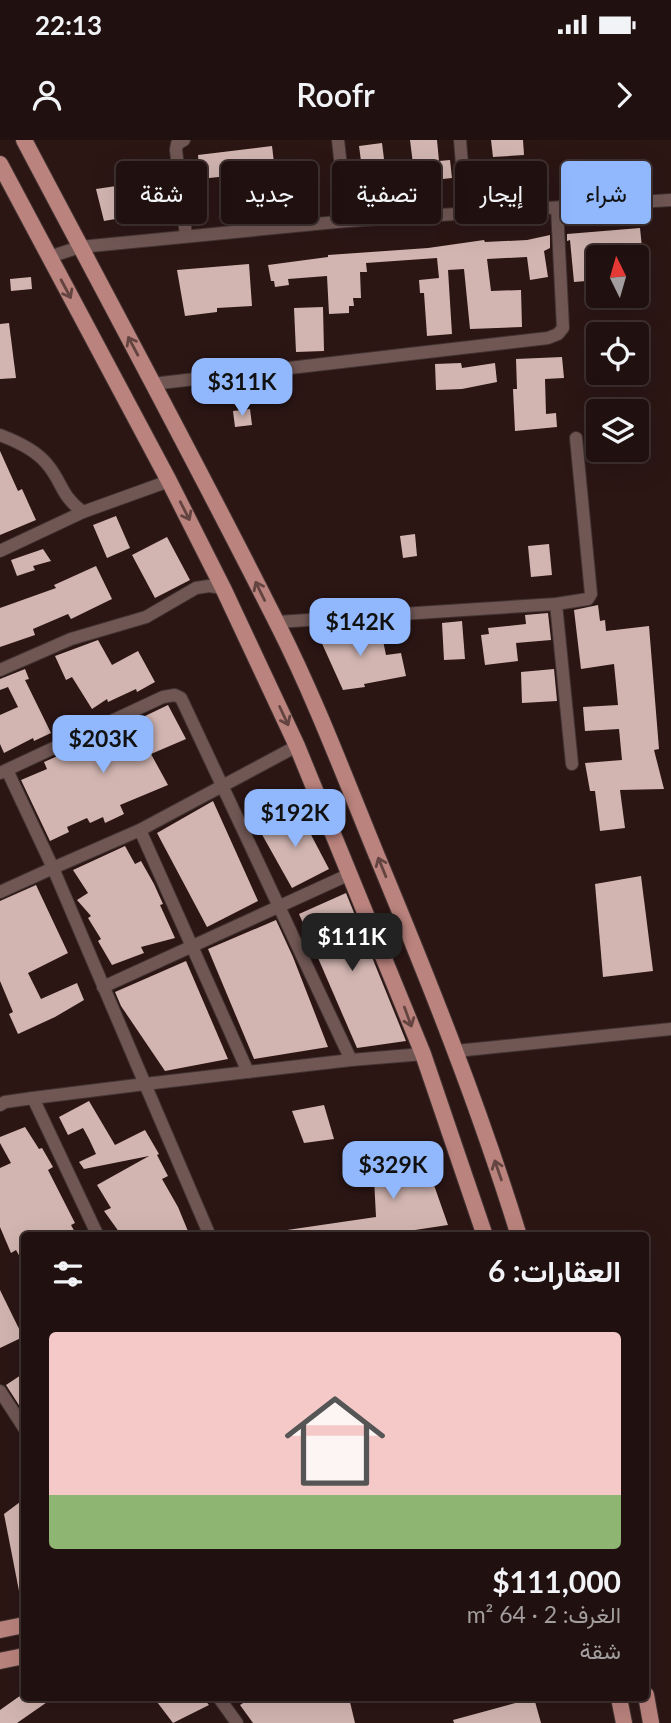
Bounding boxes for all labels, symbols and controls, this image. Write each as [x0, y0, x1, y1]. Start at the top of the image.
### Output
text: 22:13 [35, 9, 102, 41]
text: Roofr [296, 75, 375, 114]
icon: person [28, 76, 66, 114]
icon: forward [605, 76, 643, 114]
chip: شقة [116, 161, 207, 224]
chip: جديد [221, 161, 318, 224]
chip: تصفية [332, 161, 441, 224]
chip: إيجار [455, 161, 547, 224]
chip: شراء [561, 161, 651, 224]
north arrow [586, 245, 649, 308]
map controls [586, 245, 649, 462]
one-way arrow [60, 278, 73, 299]
button: locate [586, 322, 649, 385]
one-way arrow [125, 336, 139, 357]
pin: $311K [193, 358, 291, 418]
text: $311K [207, 367, 277, 395]
button: layers [586, 399, 649, 462]
one-way arrow [178, 501, 192, 521]
one-way arrow [253, 581, 267, 602]
pin: $142K [311, 598, 409, 658]
text: $142K [325, 607, 395, 635]
one-way arrow [278, 705, 291, 726]
pin: $203K [54, 716, 152, 775]
text: $203K [68, 724, 138, 752]
pin: $192K [246, 790, 344, 849]
text: $192K [260, 798, 330, 826]
one-way arrow [374, 856, 387, 878]
pin: $111K [303, 914, 401, 973]
text: $111K [317, 922, 387, 950]
one-way arrow [403, 1006, 415, 1027]
pin: $329K [344, 1142, 442, 1201]
text: $329K [358, 1150, 428, 1178]
one-way arrow [491, 1160, 503, 1182]
text: العقارات: 6 [488, 1252, 621, 1288]
icon: filters [49, 1255, 87, 1293]
icon: home [272, 1378, 398, 1504]
text: $111,000 [492, 1563, 621, 1599]
text: الغرف: 2 · 64 m² [467, 1600, 621, 1628]
text: شقة [579, 1636, 621, 1664]

